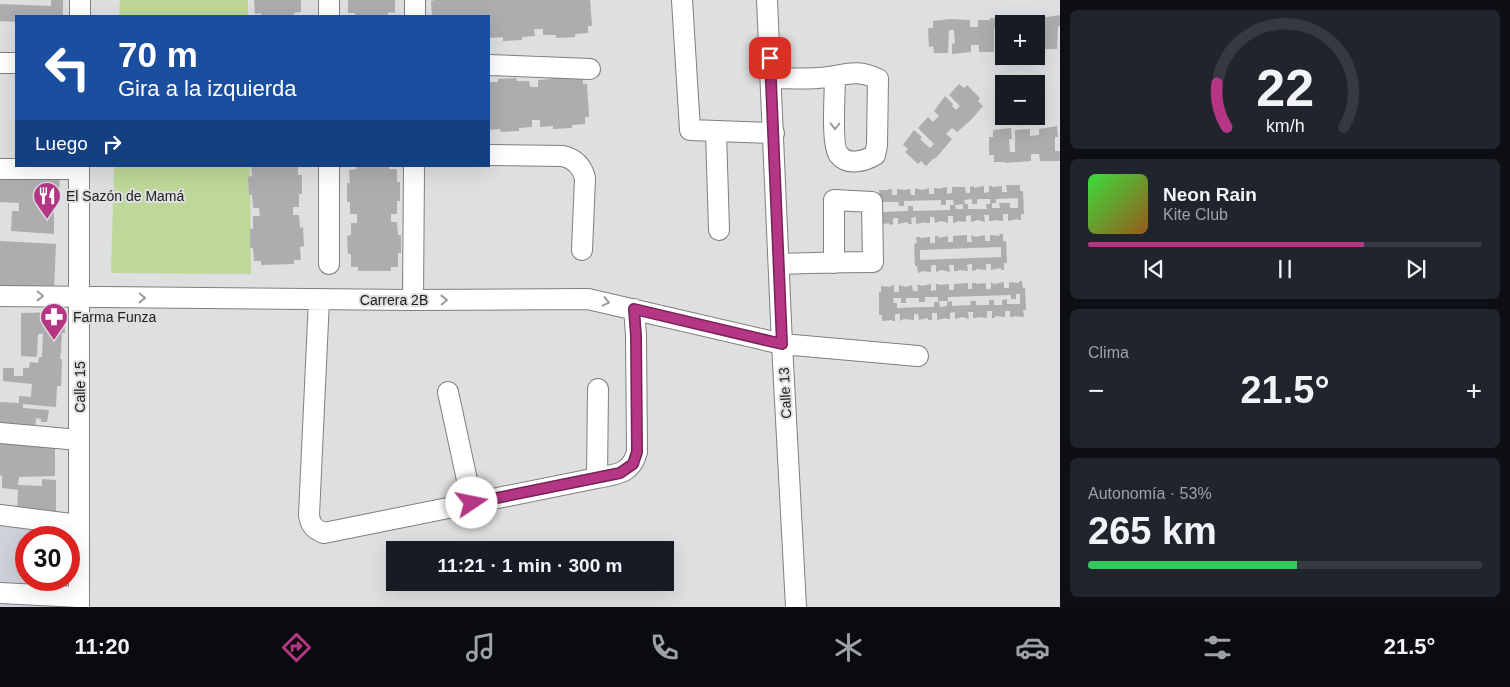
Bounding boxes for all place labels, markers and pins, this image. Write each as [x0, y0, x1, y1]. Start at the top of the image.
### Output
pin [749, 37, 791, 79]
restaurant icon: El Sazón de Mamá [32, 181, 62, 220]
place label: El Sazón de Mamá [66, 188, 184, 204]
pharmacy icon: Farma Funza [39, 302, 69, 341]
place label: Farma Funza [73, 309, 156, 325]

